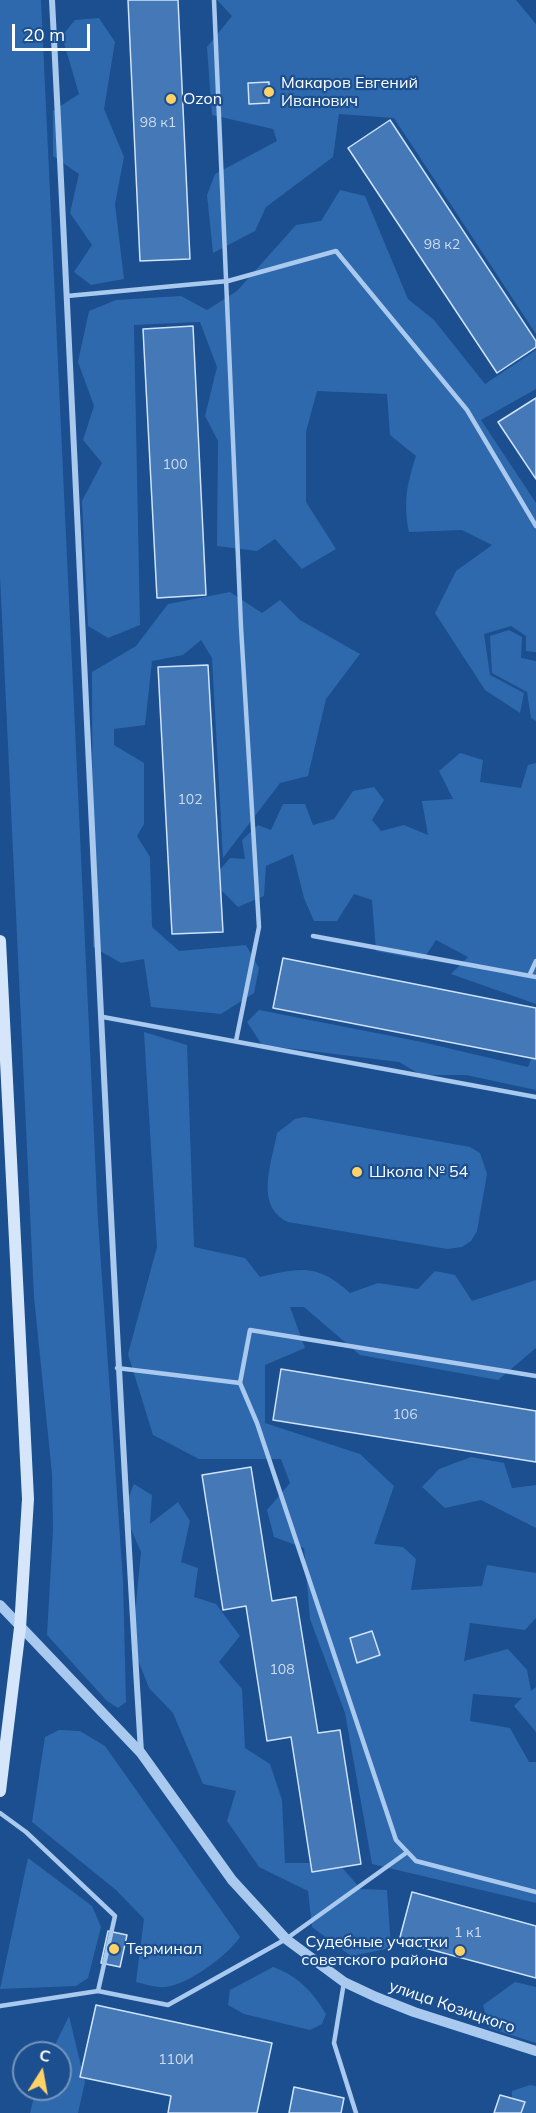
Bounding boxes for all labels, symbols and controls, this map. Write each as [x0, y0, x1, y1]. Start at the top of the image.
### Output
scale bar [15, 12, 93, 50]
text: 20 m [23, 23, 65, 46]
place label: Макаров Евгений Иванович [281, 73, 418, 111]
marker: Макаров Евгений Иванович [262, 85, 276, 99]
place label: Ozon [183, 89, 222, 109]
marker: Ozon [164, 92, 178, 106]
house number: 98 к1 [140, 115, 176, 131]
house number: 98 к2 [424, 237, 460, 253]
house number: 100 [162, 457, 188, 473]
house number: 102 [177, 792, 203, 808]
place label: Школа № 54 [369, 1162, 468, 1182]
marker: Школа № 54 [350, 1165, 364, 1179]
house number: 106 [392, 1407, 418, 1423]
house number: 108 [269, 1662, 295, 1678]
house number: 1 к1 [454, 1925, 482, 1941]
place label: Судебные участки советского района [301, 1932, 448, 1970]
place label: Терминал [126, 1939, 202, 1959]
marker: Терминал [107, 1942, 121, 1956]
marker: Судебные участки советского района [453, 1944, 467, 1958]
street label: улица Козицкого [386, 1976, 518, 2038]
north arrow [12, 2041, 72, 2101]
text: С [38, 2044, 52, 2066]
house number: 110И [158, 2052, 194, 2068]

